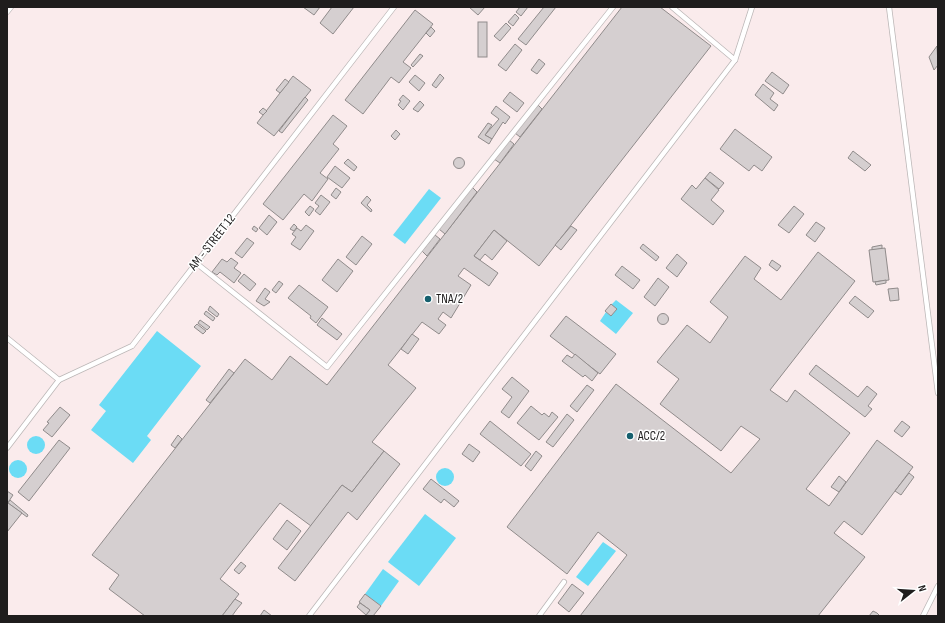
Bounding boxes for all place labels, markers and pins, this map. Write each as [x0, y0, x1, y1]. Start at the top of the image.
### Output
place label: TNA/2 [436, 291, 463, 307]
marker: TNA/2 [423, 294, 433, 304]
place label: ACC/2 [637, 428, 665, 444]
marker: ACC/2 [625, 431, 635, 441]

